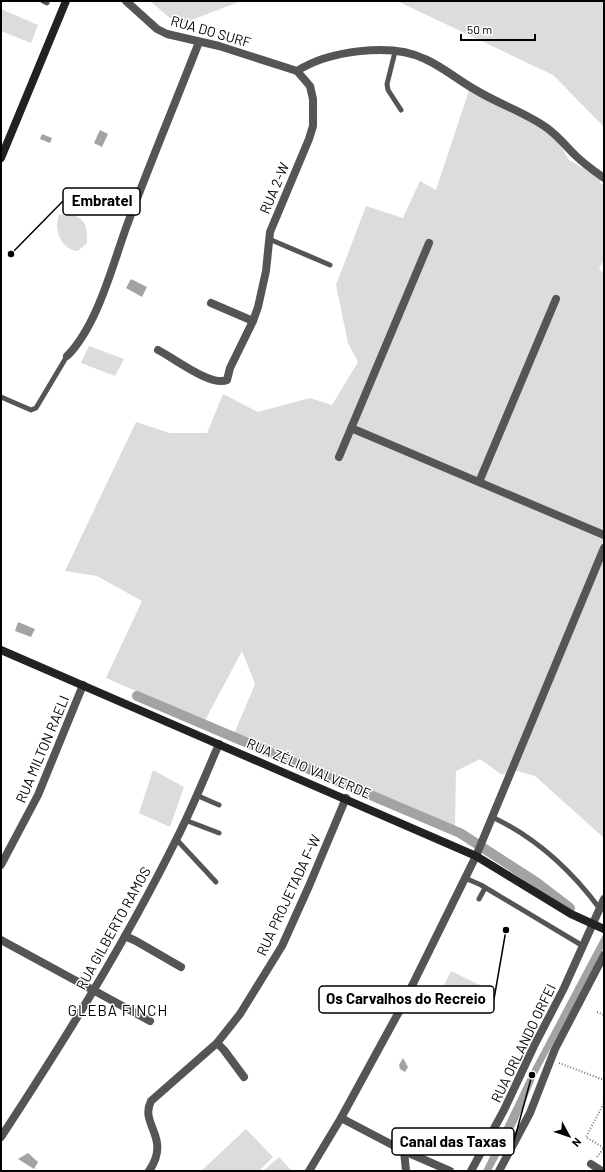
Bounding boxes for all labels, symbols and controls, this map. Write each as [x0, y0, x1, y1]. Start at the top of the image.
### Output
street label: RUA DO SURF [169, 11, 253, 51]
scale bar [461, 16, 535, 42]
text: 50 m [467, 22, 492, 36]
street label: RUA 2-W [256, 160, 292, 216]
callout: Embratel [63, 188, 140, 215]
text: Embratel [72, 191, 132, 209]
street label: RUA MILTON RAELI [12, 693, 72, 805]
street label: RUA ZÉLIO VALVERDE [244, 734, 374, 802]
street label: RUA PROJETADA F-W [252, 832, 324, 958]
street label: RUA GILBERTO RAMOS [72, 863, 154, 993]
street label: RUA ORLANDO ORFEI [487, 981, 559, 1105]
callout: Os Carvalhos do Recreio [319, 986, 494, 1013]
text: Os Carvalhos do Recreio [326, 989, 486, 1007]
district label: GLEBA FINCH [68, 1001, 168, 1019]
north arrow [549, 1116, 589, 1156]
callout: Canal das Taxas [392, 1128, 514, 1155]
text: Canal das Taxas [400, 1132, 507, 1150]
text: N [570, 1136, 584, 1150]

